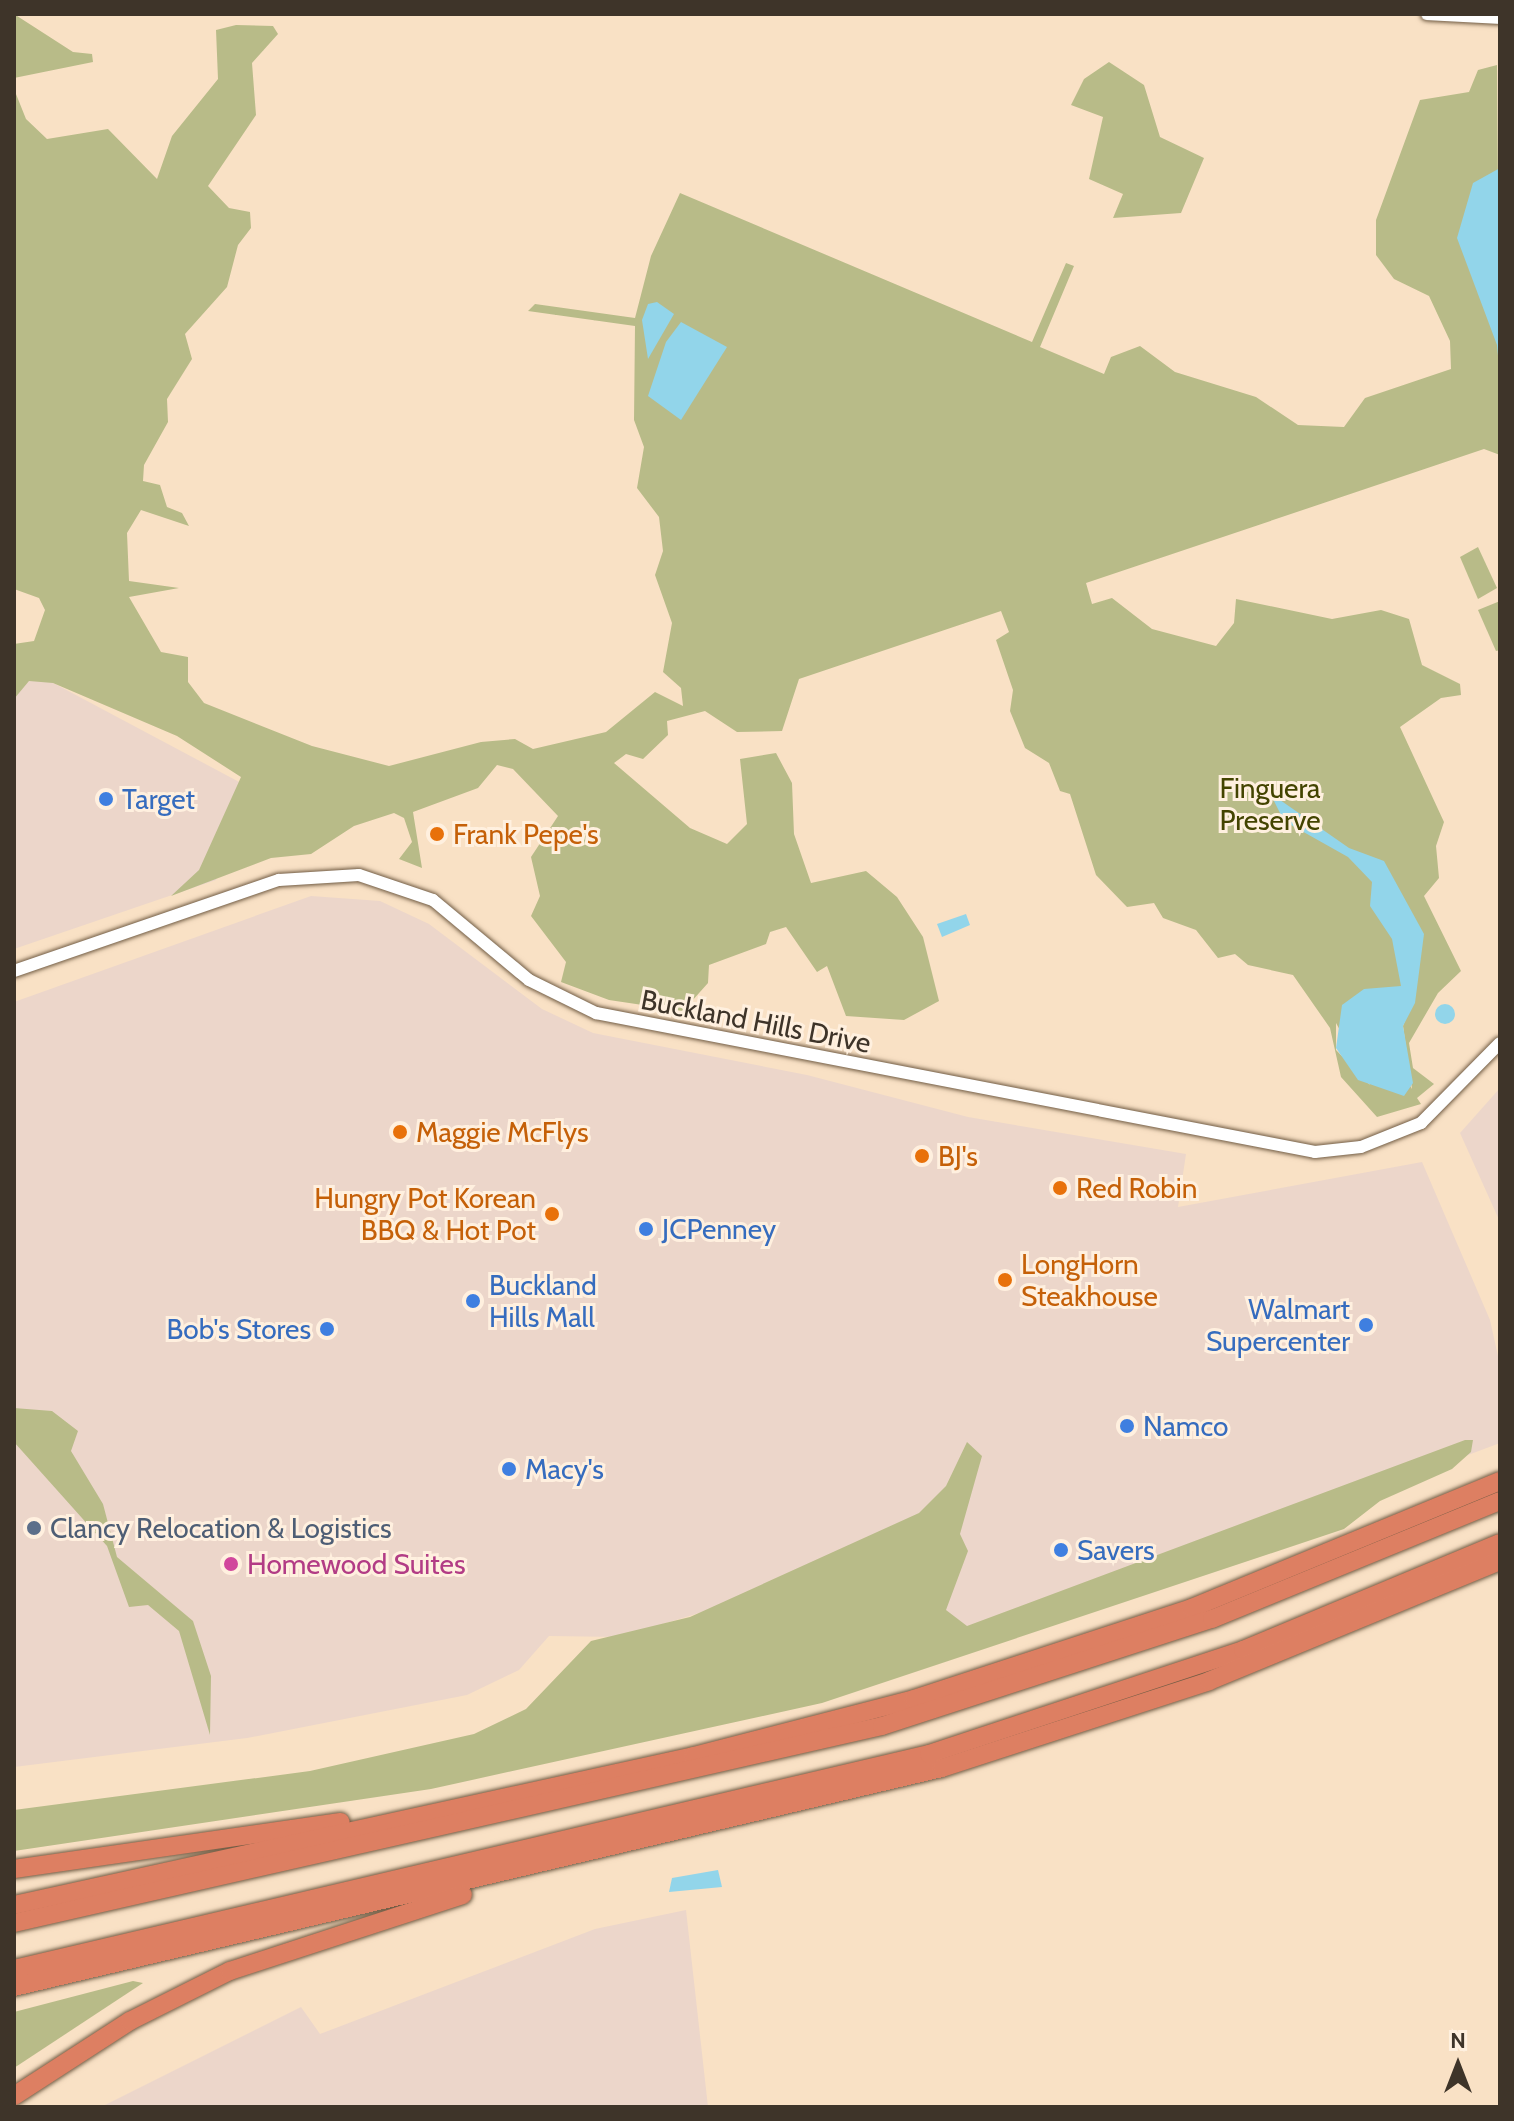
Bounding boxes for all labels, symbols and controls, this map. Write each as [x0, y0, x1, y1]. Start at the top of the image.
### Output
park label: Finguera Preserve [1219, 771, 1321, 837]
place label: Target [122, 782, 195, 816]
marker: Target [97, 790, 115, 808]
place label: Frank Pepe's [453, 817, 599, 851]
marker: Frank Pepe's [428, 825, 446, 843]
street label: Buckland Hills Drive [638, 982, 874, 1060]
place label: Maggie McFlys [416, 1115, 589, 1149]
marker: Maggie McFlys [391, 1123, 409, 1141]
place label: BJ's [938, 1139, 978, 1173]
marker: BJ's [913, 1147, 931, 1165]
place label: Red Robin [1076, 1171, 1197, 1205]
marker: Red Robin [1051, 1179, 1069, 1197]
place label: Hungry Pot Korean BBQ & Hot Pot [314, 1181, 536, 1247]
marker: Hungry Pot Korean BBQ & Hot Pot [543, 1205, 561, 1223]
place label: JCPenney [662, 1212, 776, 1246]
marker: JCPenney [637, 1220, 655, 1238]
place label: LongHorn Steakhouse [1021, 1247, 1158, 1313]
place label: Buckland Hills Mall [489, 1268, 597, 1334]
marker: LongHorn Steakhouse [996, 1271, 1014, 1289]
marker: Buckland Hills Mall [464, 1292, 482, 1310]
place label: Walmart Supercenter [1206, 1292, 1350, 1358]
place label: Bob's Stores [167, 1312, 311, 1346]
marker: Walmart Supercenter [1357, 1316, 1375, 1334]
marker: Bob's Stores [318, 1320, 336, 1338]
place label: Namco [1143, 1409, 1228, 1443]
marker: Namco [1118, 1417, 1136, 1435]
place label: Macy's [525, 1452, 604, 1486]
marker: Macy's [500, 1460, 518, 1478]
place label: Clancy Relocation & Logistics [50, 1511, 391, 1545]
marker: Clancy Relocation & Logistics [25, 1519, 43, 1537]
place label: Savers [1077, 1533, 1155, 1567]
marker: Savers [1052, 1541, 1070, 1559]
place label: Homewood Suites [247, 1547, 466, 1581]
marker: Homewood Suites [222, 1555, 240, 1573]
north arrow [1418, 2025, 1498, 2105]
text: N [1450, 2027, 1466, 2054]

